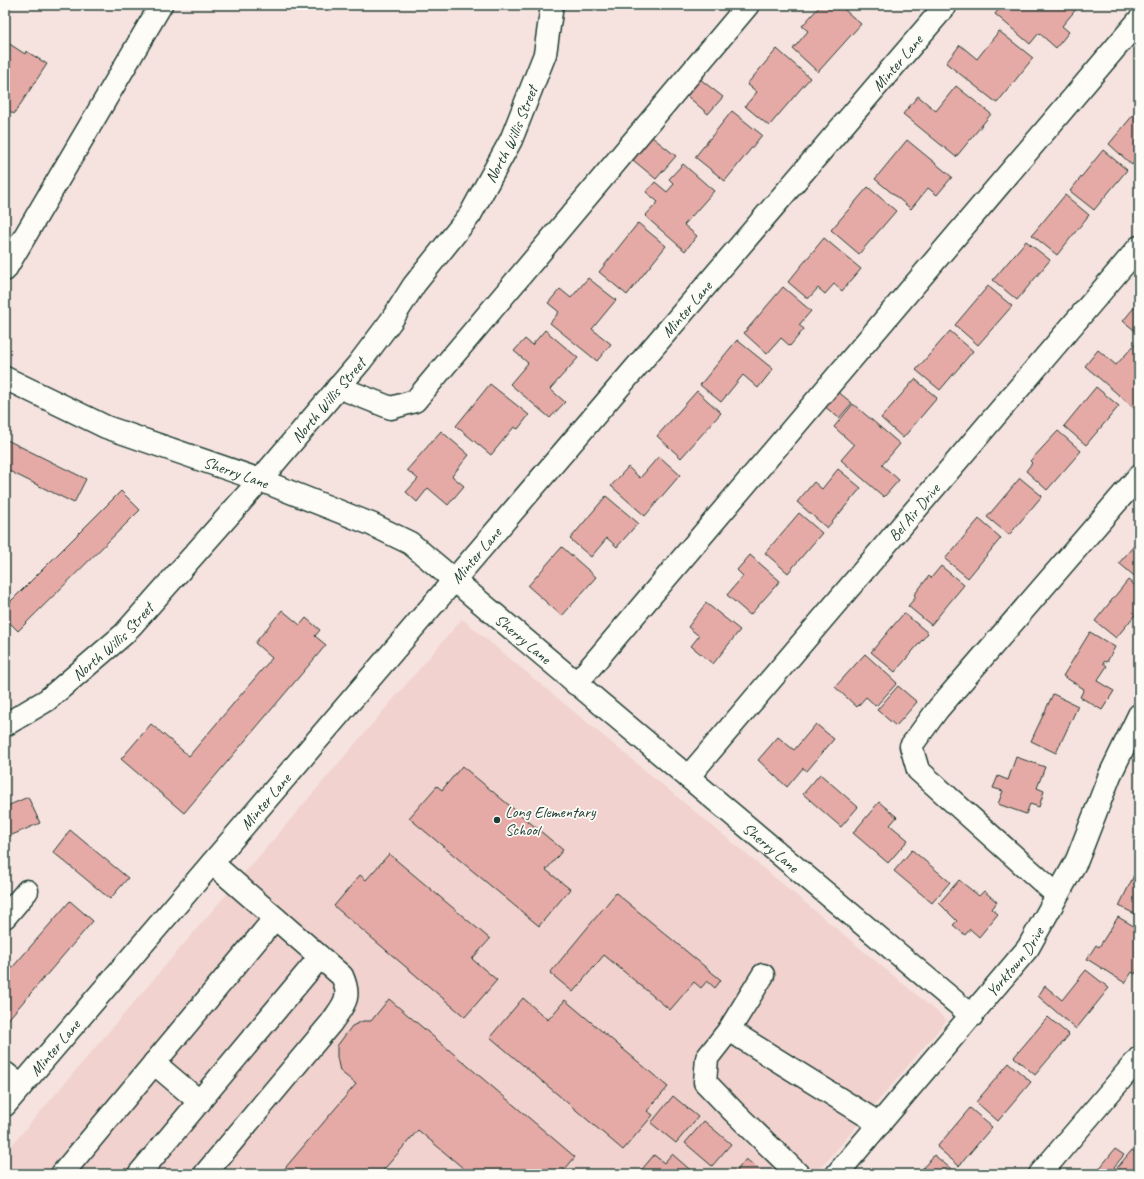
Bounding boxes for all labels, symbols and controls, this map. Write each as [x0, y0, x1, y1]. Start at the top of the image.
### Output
street label: Minter Lane [868, 29, 928, 95]
street label: North Willis Street [481, 81, 543, 187]
street label: Minter Lane [657, 276, 718, 342]
street label: North Willis Street [287, 352, 372, 447]
street label: Sherry Lane [201, 452, 273, 494]
street label: Bel Air Drive [884, 478, 946, 546]
street label: Minter Lane [447, 522, 507, 588]
street label: North Willis Street [68, 597, 160, 685]
street label: Sherry Lane [490, 610, 556, 670]
street label: Minter Lane [236, 768, 297, 834]
place label: Long Elementary School [505, 802, 597, 840]
marker: Long Elementary School [492, 815, 502, 825]
street label: Sherry Lane [738, 818, 804, 878]
street label: Yorktown Drive [982, 922, 1050, 1001]
street label: Minter Lane [26, 1014, 86, 1080]

